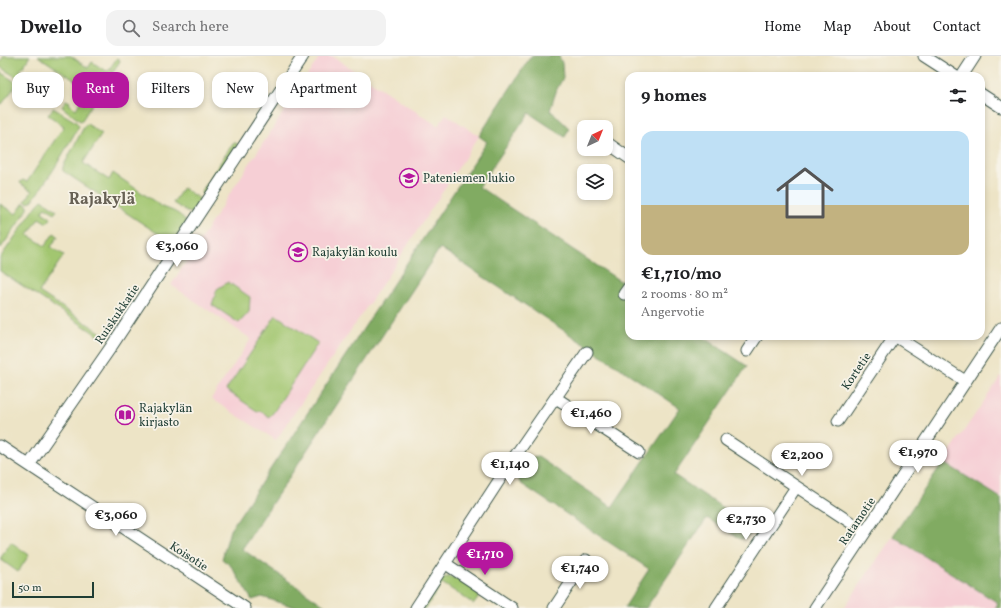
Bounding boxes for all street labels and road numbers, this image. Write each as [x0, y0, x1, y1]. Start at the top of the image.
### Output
street label: Ruiskukkatie [92, 281, 144, 348]
street label: Kortetie [838, 349, 875, 394]
street label: Ratamotie [836, 494, 880, 549]
street label: Koisotie [166, 539, 211, 575]

